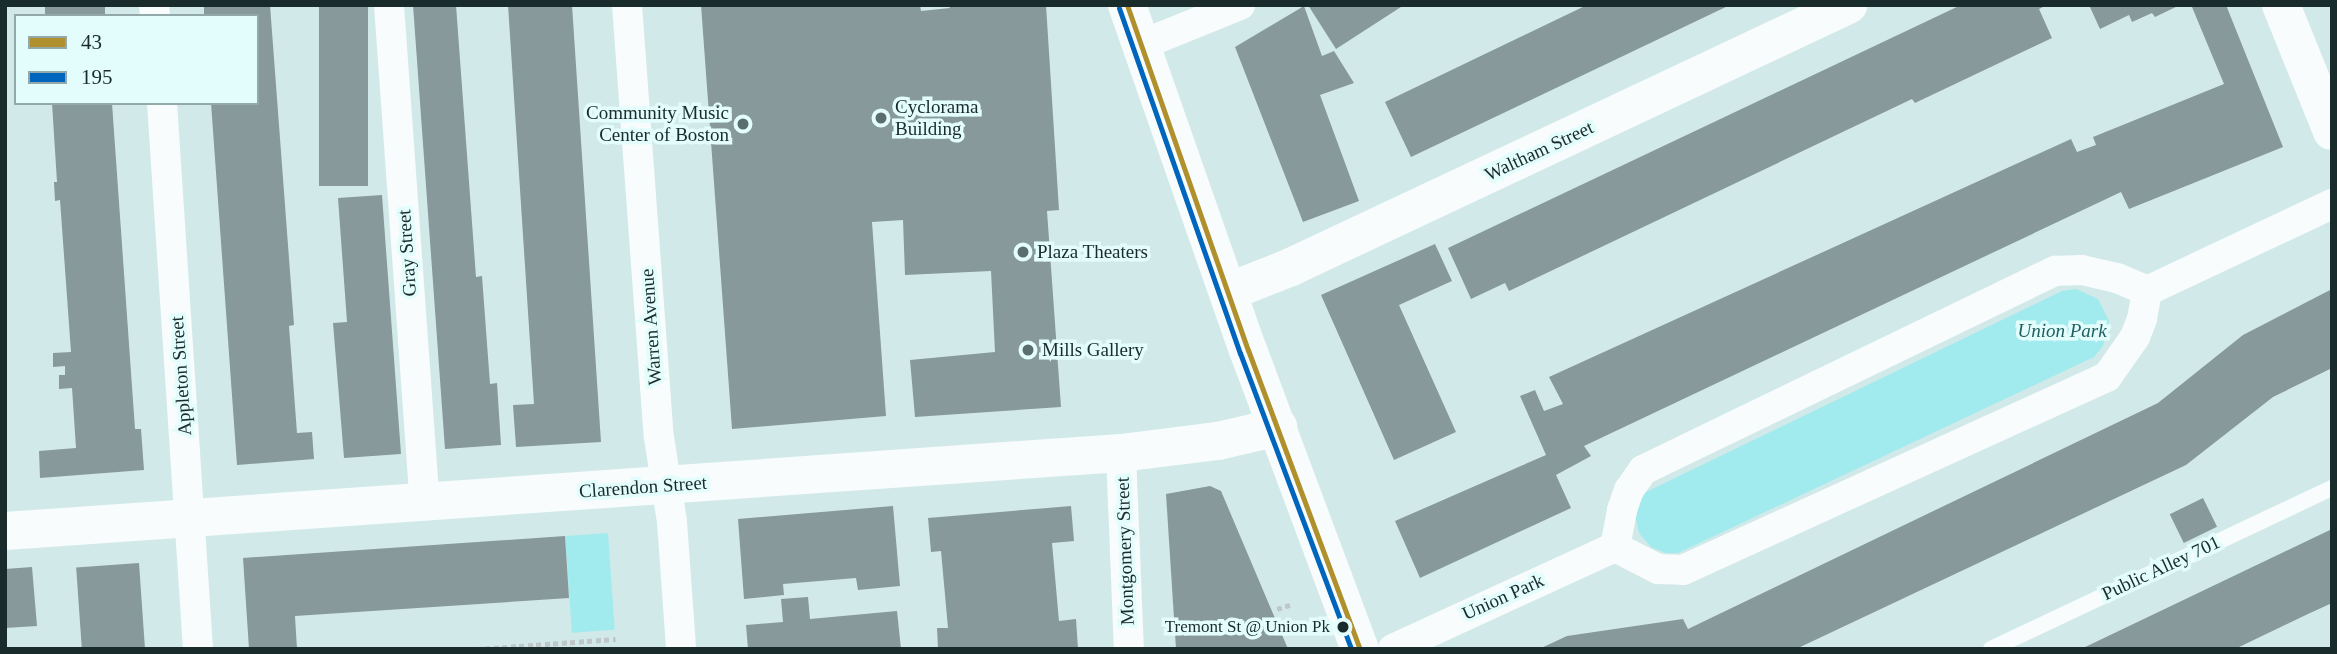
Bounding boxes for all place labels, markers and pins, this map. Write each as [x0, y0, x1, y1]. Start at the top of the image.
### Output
place label: Cyclorama Building [895, 96, 978, 140]
place label: Community Music Center of Boston [586, 102, 729, 146]
marker: Cyclorama Building [873, 110, 889, 126]
marker: Community Music Center of Boston [735, 116, 751, 132]
place label: Plaza Theaters [1037, 241, 1148, 263]
marker: Plaza Theaters [1015, 244, 1031, 260]
place label: Mills Gallery [1042, 339, 1144, 361]
marker: Mills Gallery [1020, 342, 1036, 358]
place label: Tremont St @ Union Pk [1165, 617, 1330, 637]
marker: Tremont St @ Union Pk [1336, 620, 1350, 634]

